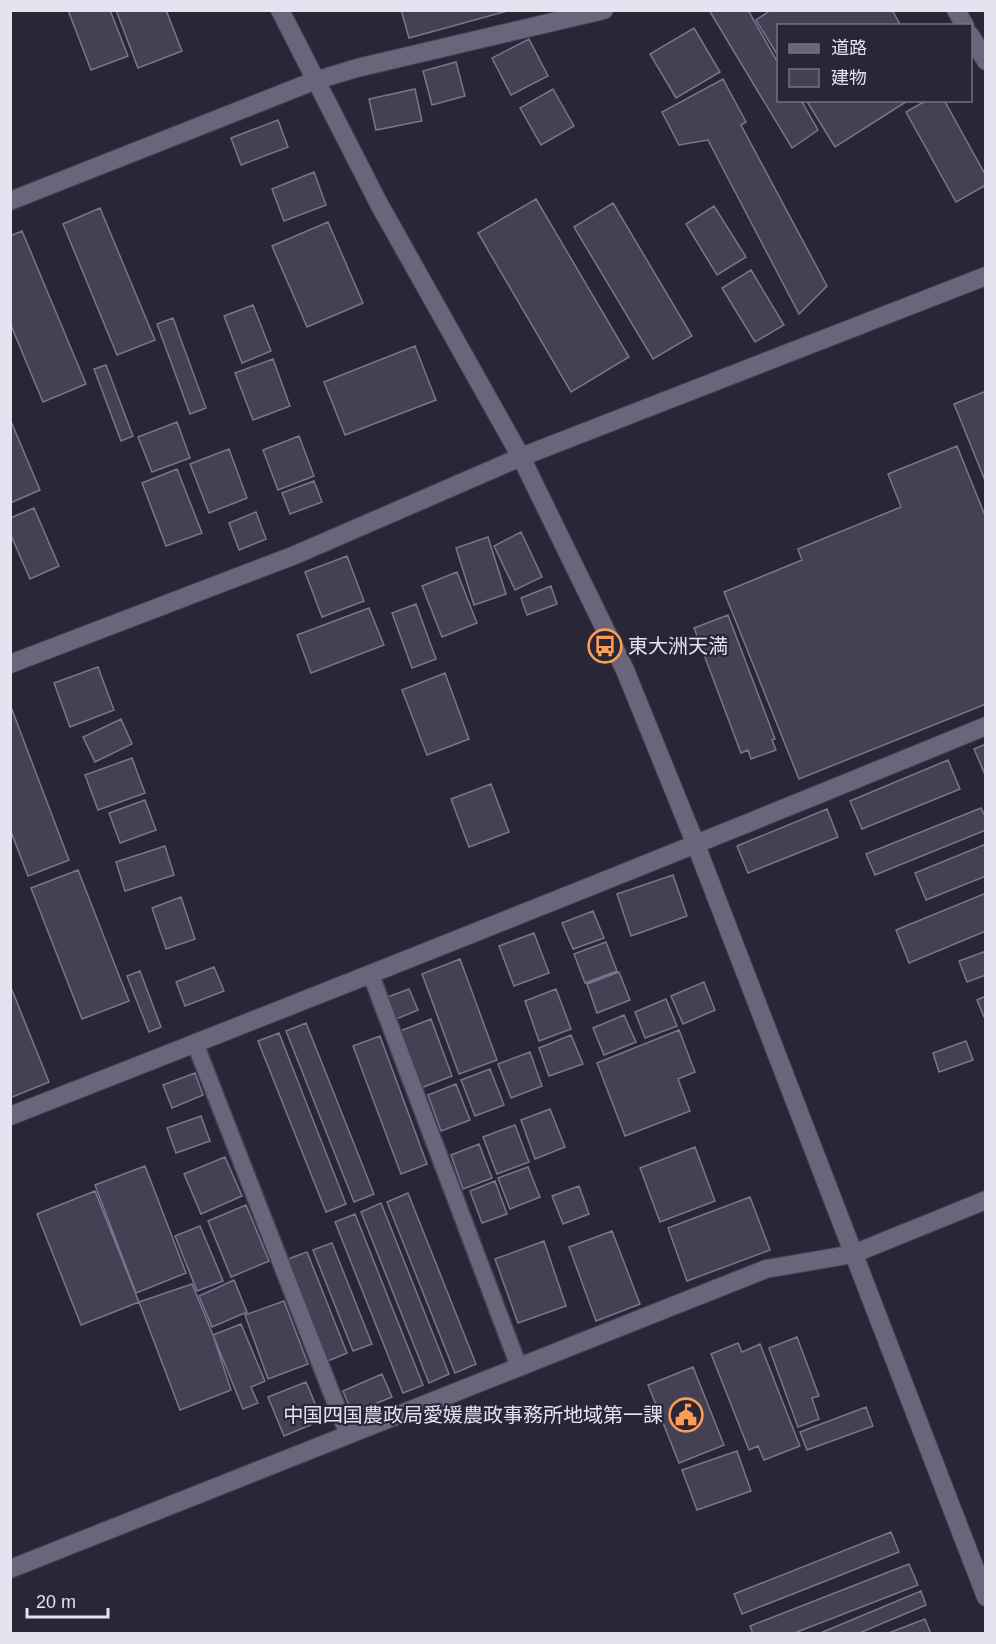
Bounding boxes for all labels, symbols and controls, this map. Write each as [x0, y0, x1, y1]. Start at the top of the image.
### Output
legend [777, 24, 972, 102]
text: 道路 [831, 38, 867, 58]
text: 建物 [831, 68, 867, 88]
bus stop icon: 東大洲天満 [587, 628, 623, 664]
place label: 東大洲天満 [628, 635, 728, 657]
public building icon: 中国四国農政局愛媛農政事務所地域第一課 [668, 1397, 704, 1433]
place label: 中国四国農政局愛媛農政事務所地域第一課 [283, 1404, 663, 1426]
scale bar [27, 1581, 108, 1619]
text: 20 m [36, 1592, 76, 1612]

